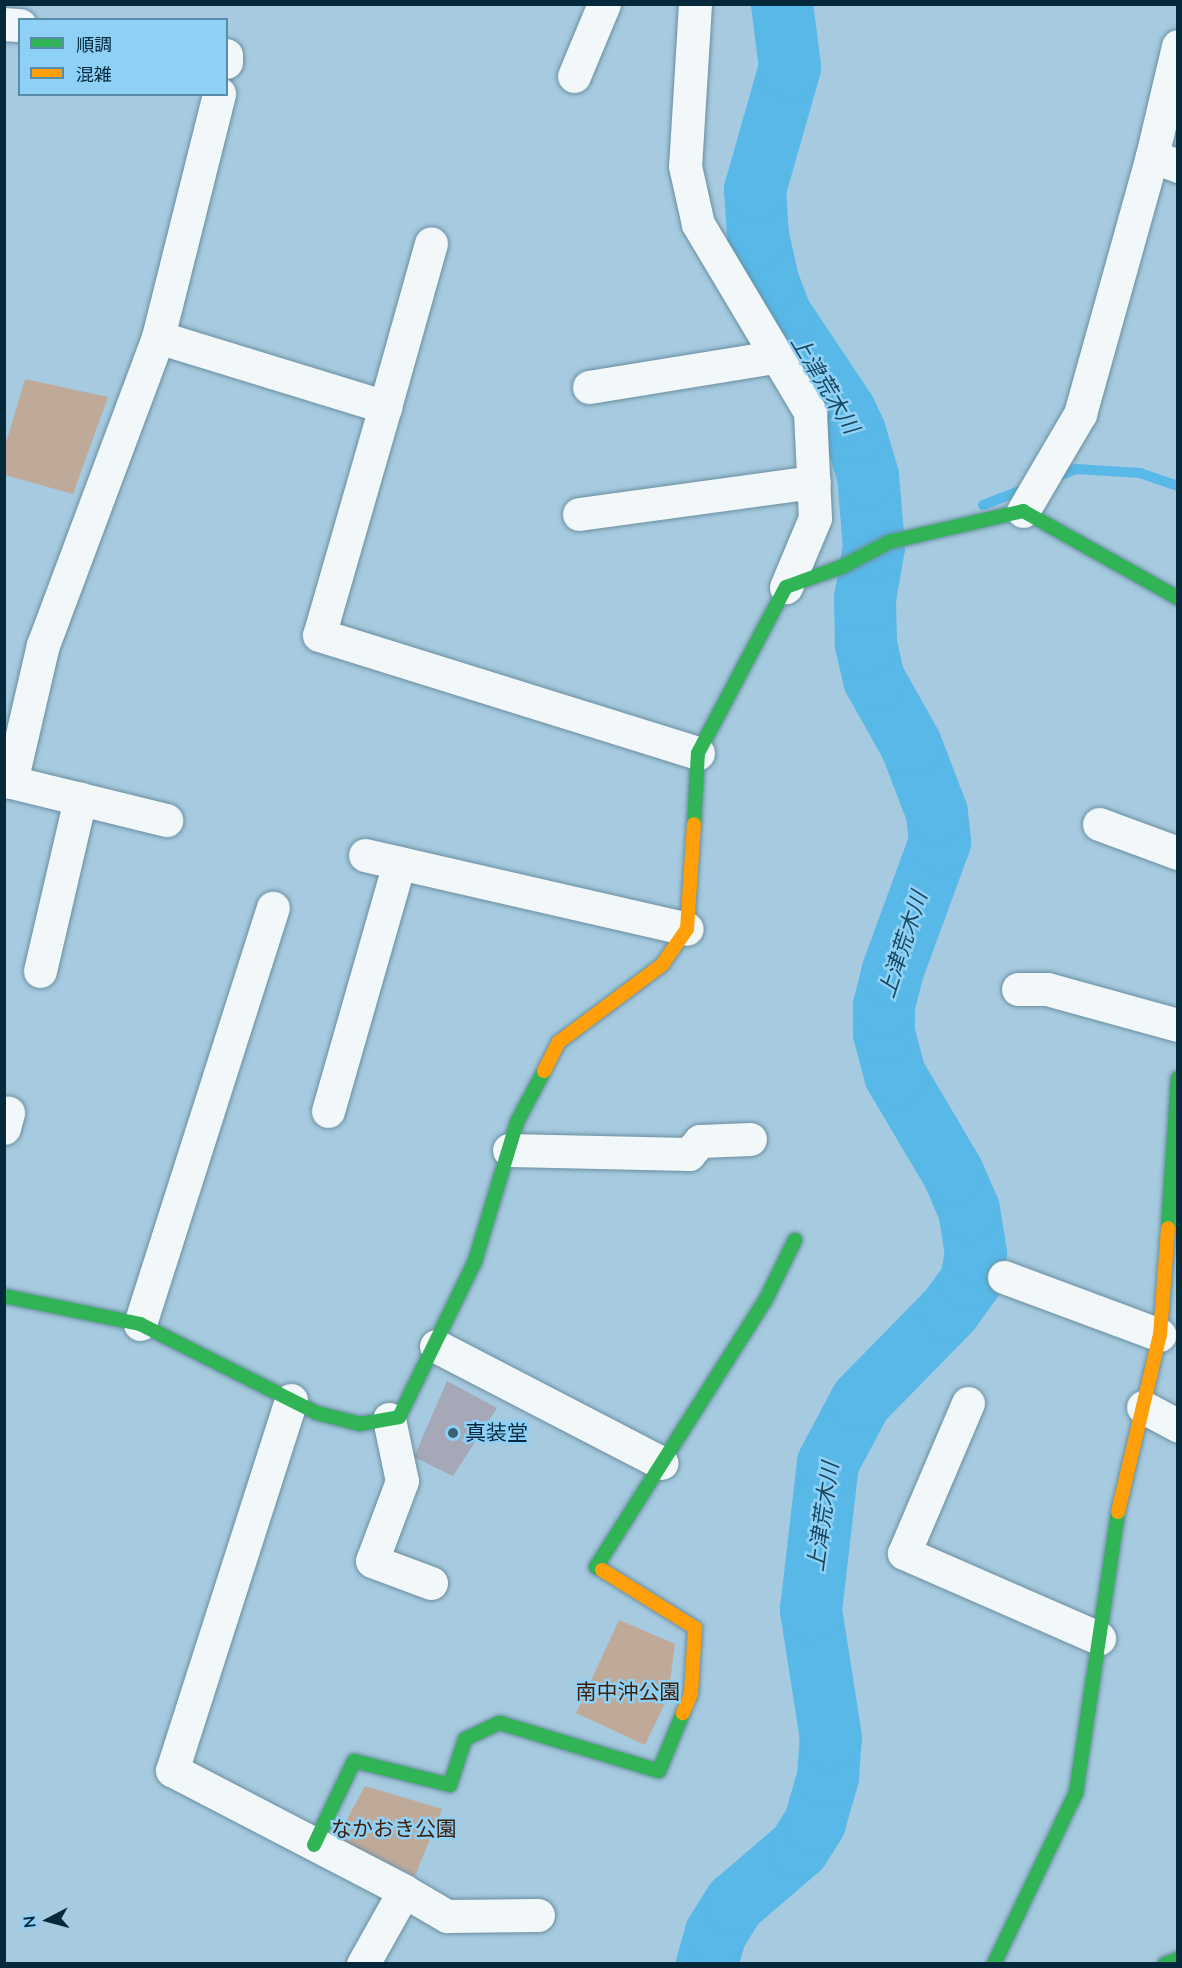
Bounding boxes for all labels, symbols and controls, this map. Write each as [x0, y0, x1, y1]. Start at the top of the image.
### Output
legend [18, 18, 228, 96]
text: 順調 [76, 33, 112, 57]
text: 混雑 [76, 63, 112, 87]
water label: 上津荒木川 [784, 331, 864, 439]
water label: 上津荒木川 [874, 889, 934, 1001]
place label: 真装堂 [465, 1420, 528, 1446]
marker: 真装堂 [446, 1426, 460, 1440]
water label: 上津荒木川 [803, 1461, 845, 1573]
park label: 南中沖公園 [576, 1679, 680, 1705]
park label: なかおき公園 [331, 1816, 457, 1842]
north arrow [18, 1890, 78, 1950]
text: N [19, 1915, 42, 1929]

